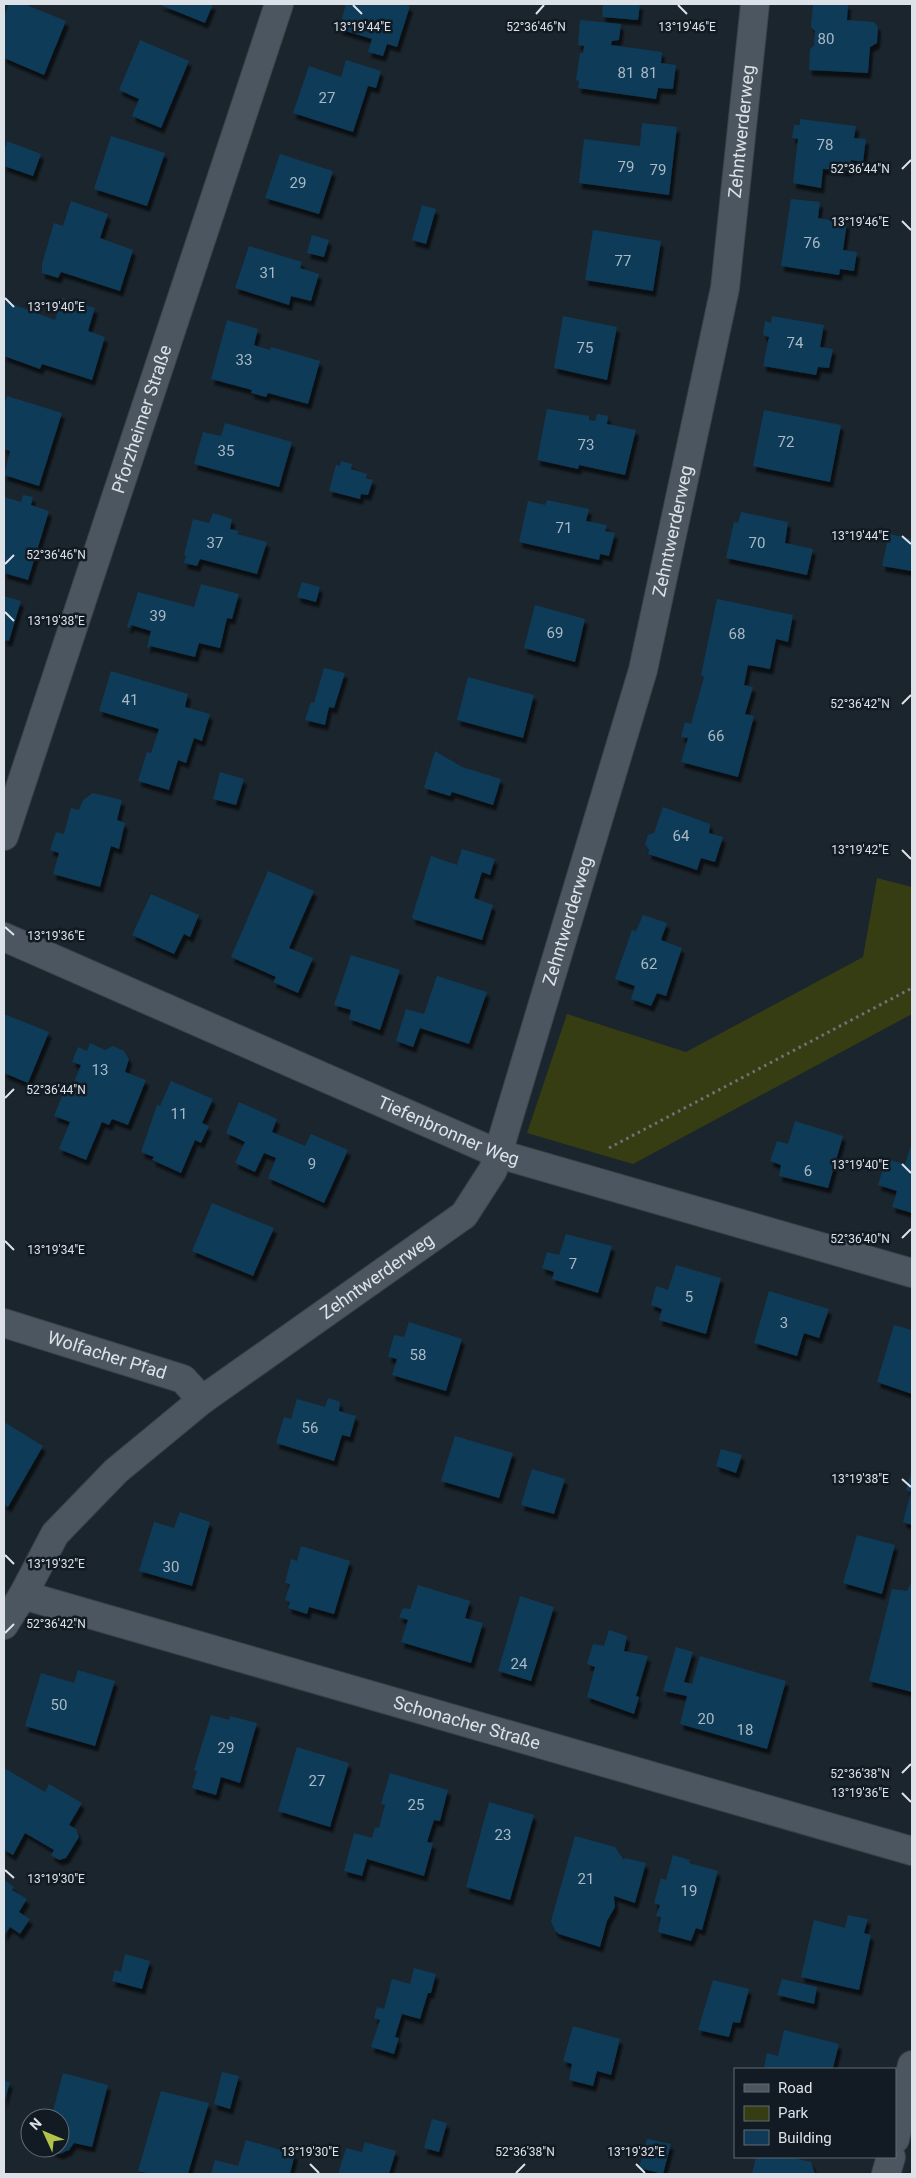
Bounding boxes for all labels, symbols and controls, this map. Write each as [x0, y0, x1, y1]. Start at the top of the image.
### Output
text: 13°19'44"E [333, 20, 391, 34]
text: 52°36'46"N [506, 20, 566, 34]
text: 13°19'46"E [658, 20, 716, 34]
house number: 80 [818, 30, 834, 48]
house number: 81 [618, 64, 634, 82]
house number: 81 [641, 64, 657, 82]
street label: Zehntwerderweg [724, 64, 759, 199]
house number: 27 [319, 89, 335, 107]
house number: 78 [817, 136, 833, 154]
house number: 79 [618, 158, 634, 176]
house number: 79 [650, 161, 666, 179]
text: 52°36'44"N [830, 162, 890, 176]
house number: 29 [290, 174, 306, 192]
text: 13°19'46"E [831, 215, 889, 229]
house number: 76 [804, 234, 820, 252]
house number: 77 [615, 252, 631, 270]
house number: 31 [260, 264, 276, 282]
text: 13°19'40"E [27, 300, 85, 314]
house number: 74 [787, 334, 804, 352]
house number: 75 [577, 339, 593, 357]
street label: Pforzheimer Straße [107, 342, 176, 496]
house number: 33 [236, 351, 252, 369]
house number: 72 [778, 433, 794, 451]
house number: 73 [578, 436, 594, 454]
house number: 35 [218, 442, 234, 460]
street label: Zehntwerderweg [648, 463, 697, 599]
house number: 71 [556, 519, 572, 537]
text: 13°19'44"E [831, 529, 889, 543]
house number: 37 [207, 534, 223, 552]
house number: 70 [749, 534, 765, 552]
text: 52°36'46"N [26, 548, 86, 562]
house number: 39 [150, 607, 166, 625]
text: 13°19'38"E [27, 614, 85, 628]
house number: 69 [547, 624, 563, 642]
house number: 68 [729, 625, 745, 643]
house number: 41 [122, 691, 138, 709]
text: 52°36'42"N [830, 697, 890, 711]
house number: 66 [708, 727, 724, 745]
house number: 64 [673, 827, 690, 845]
text: 13°19'42"E [831, 843, 889, 857]
street label: Zehntwerderweg [538, 853, 597, 988]
text: 13°19'36"E [27, 929, 85, 943]
house number: 62 [641, 955, 657, 973]
house number: 13 [92, 1061, 108, 1079]
text: 52°36'44"N [26, 1083, 86, 1097]
street label: Tiefenbronner Weg [375, 1091, 522, 1169]
house number: 11 [171, 1105, 187, 1123]
house number: 9 [308, 1155, 316, 1173]
text: 13°19'40"E [831, 1158, 889, 1172]
house number: 6 [804, 1162, 812, 1180]
street label: Zehntwerderweg [316, 1229, 438, 1323]
text: 52°36'40"N [830, 1232, 890, 1246]
text: 13°19'34"E [27, 1243, 85, 1257]
house number: 7 [569, 1255, 577, 1273]
house number: 5 [685, 1288, 693, 1306]
house number: 3 [780, 1314, 788, 1332]
street label: Wolfacher Pfad [45, 1326, 169, 1383]
house number: 58 [410, 1346, 426, 1364]
house number: 56 [302, 1419, 318, 1437]
text: 13°19'38"E [831, 1472, 889, 1486]
text: 13°19'32"E [27, 1557, 85, 1571]
house number: 30 [163, 1558, 179, 1576]
text: 52°36'42"N [26, 1617, 86, 1631]
house number: 24 [511, 1655, 528, 1673]
street label: Schonacher Straße [391, 1691, 543, 1753]
house number: 50 [51, 1696, 67, 1714]
house number: 20 [698, 1710, 714, 1728]
house number: 18 [737, 1721, 753, 1739]
house number: 29 [218, 1739, 234, 1757]
text: 52°36'38"N [830, 1767, 890, 1781]
house number: 27 [309, 1772, 325, 1790]
text: 13°19'36"E [831, 1786, 889, 1800]
house number: 25 [408, 1796, 424, 1814]
house number: 23 [495, 1826, 511, 1844]
house number: 21 [578, 1870, 594, 1888]
text: 13°19'30"E [27, 1872, 85, 1886]
house number: 19 [681, 1882, 697, 1900]
legend [734, 2068, 896, 2158]
text: Road [778, 2079, 812, 2097]
text: Park [778, 2104, 809, 2122]
north arrow [20, 2108, 70, 2158]
text: N [26, 2115, 45, 2133]
text: Building [778, 2129, 832, 2147]
text: 13°19'30"E [281, 2145, 339, 2159]
text: 52°36'38"N [495, 2145, 555, 2159]
text: 13°19'32"E [607, 2145, 665, 2159]

